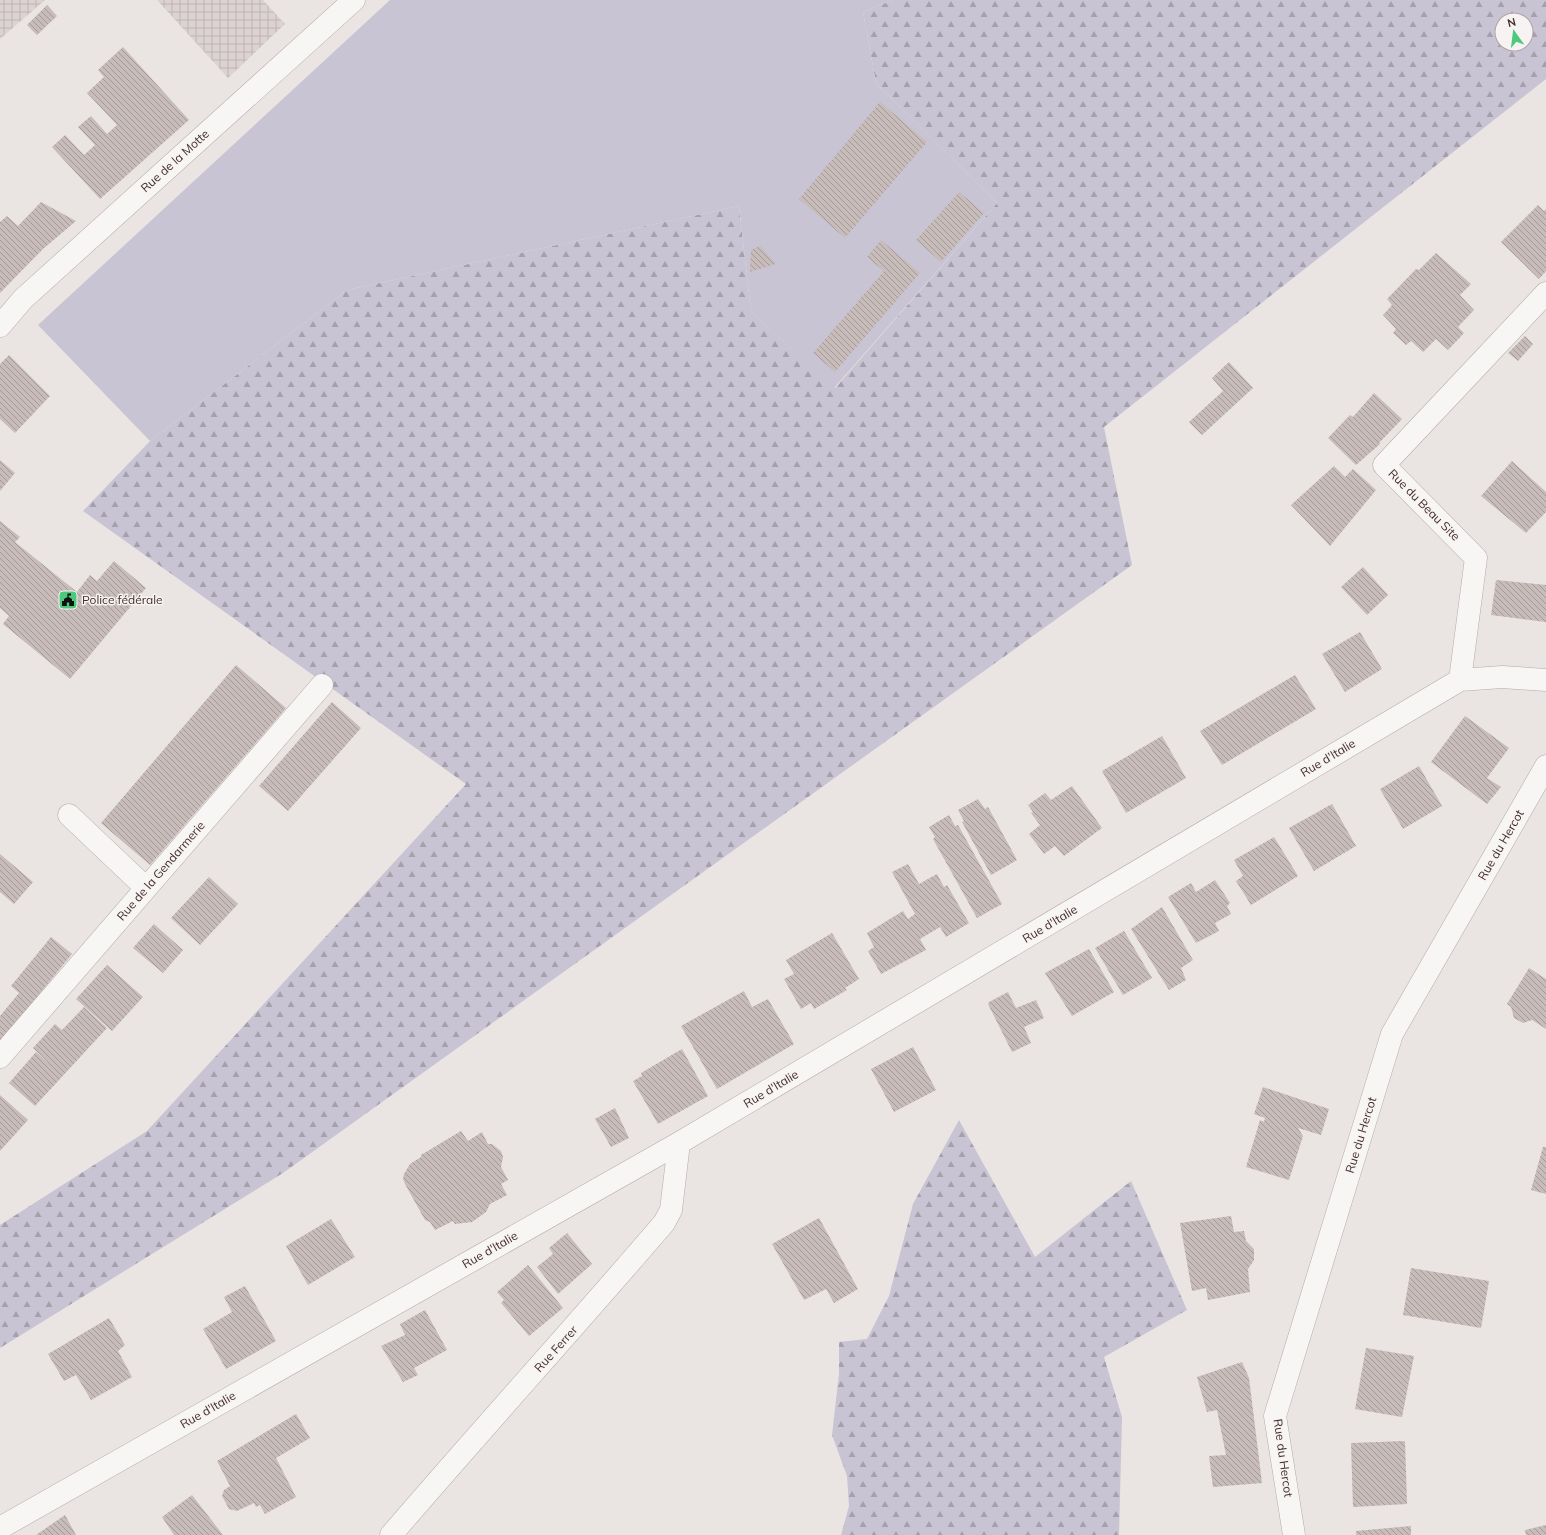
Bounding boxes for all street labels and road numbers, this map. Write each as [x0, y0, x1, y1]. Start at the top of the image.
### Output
street label: Rue de la Motte [137, 126, 212, 195]
street label: Rue du Beau Site [1385, 466, 1463, 544]
street label: Rue d'Italie [1298, 735, 1358, 780]
street label: Rue du Hercot [1474, 807, 1527, 883]
street label: Rue de la Gendarmerie [113, 818, 208, 923]
street label: Rue d'Italie [1020, 901, 1080, 946]
street label: Rue d'Italie [741, 1066, 801, 1111]
street label: Rue du Hercot [1342, 1095, 1379, 1175]
street label: Rue d'Italie [459, 1228, 520, 1271]
street label: Rue Ferrer [531, 1322, 581, 1375]
street label: Rue d'Italie [177, 1388, 238, 1431]
street label: Rue du Hercot [1271, 1418, 1296, 1498]

